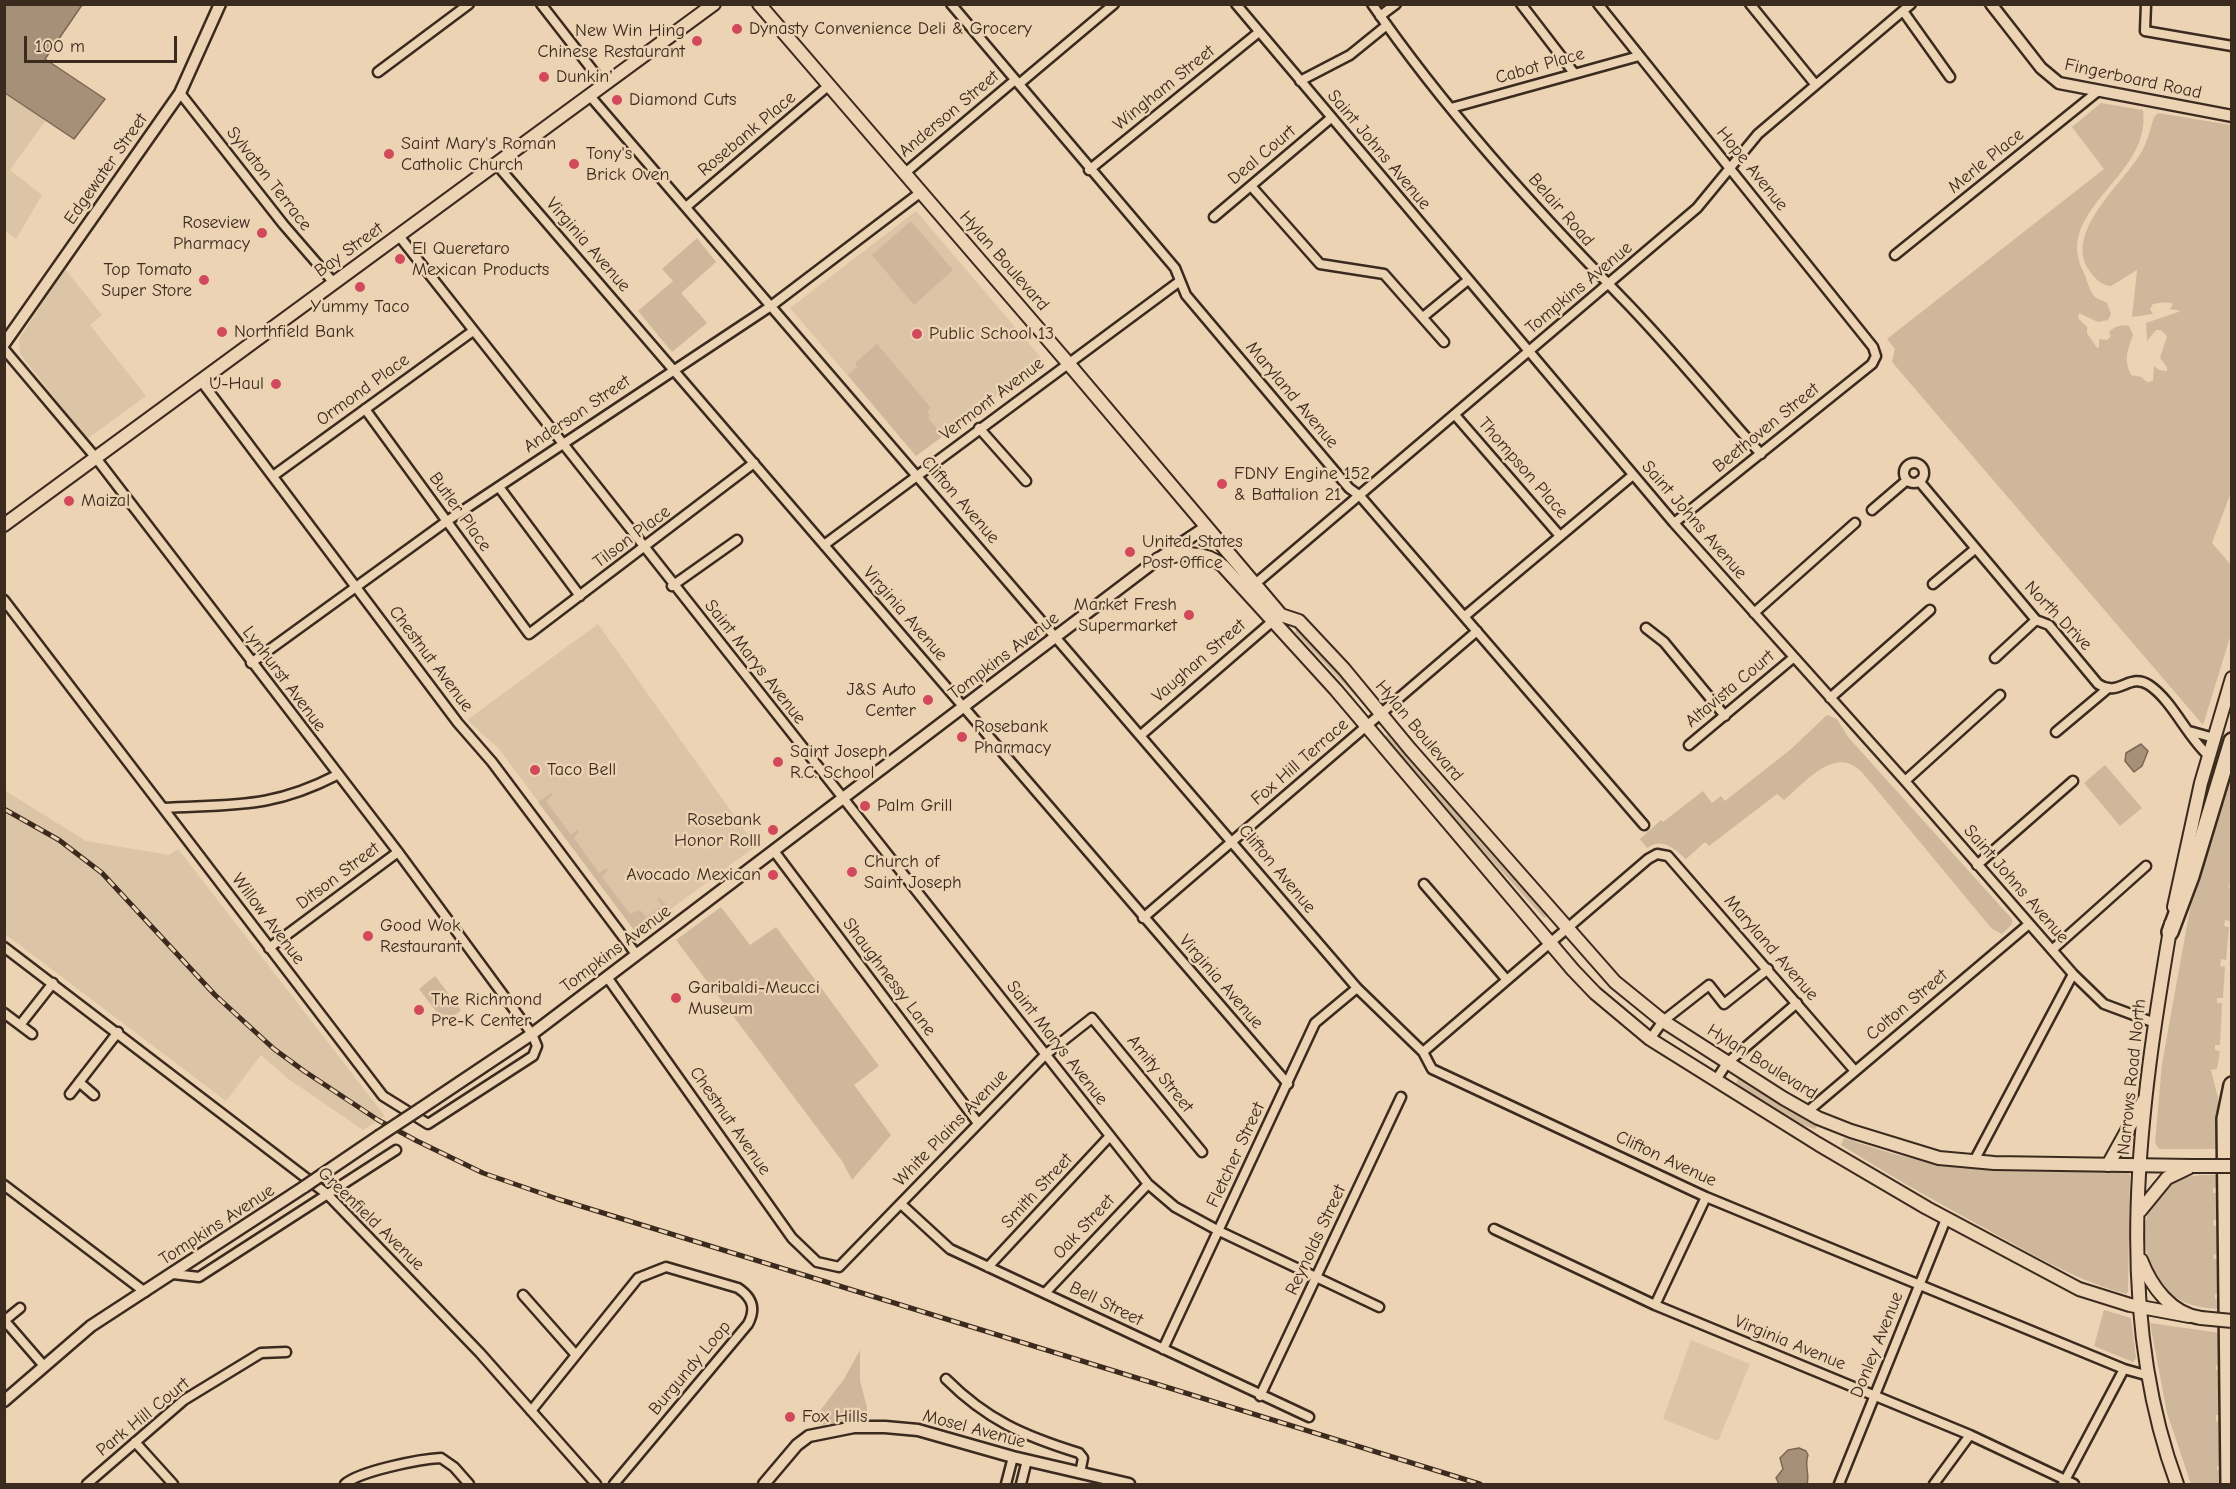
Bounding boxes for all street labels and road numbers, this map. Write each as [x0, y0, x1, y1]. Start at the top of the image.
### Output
street label: Wingham Street [1109, 41, 1219, 135]
street label: Cabot Place [1493, 43, 1587, 89]
street label: Fingerboard Road [2062, 54, 2204, 104]
street label: Anderson Street [895, 66, 1003, 162]
street label: Saint Johns Avenue [1322, 86, 1436, 214]
street label: Rosebank Place [694, 87, 800, 181]
street label: Edgewater Street [60, 109, 152, 229]
street label: Deal Court [1224, 120, 1300, 190]
street label: Sylvaton Terrace [222, 123, 316, 235]
street label: Hope Avenue [1712, 123, 1792, 215]
street label: Merle Place [1944, 124, 2028, 198]
street label: Belair Road [1523, 169, 1599, 251]
street label: Virginia Avenue [541, 193, 635, 297]
street label: Hylan Boulevard [955, 206, 1053, 316]
street label: Bay Street [310, 218, 388, 282]
street label: Tompkins Avenue [1521, 237, 1637, 339]
street label: Maryland Avenue [1241, 337, 1343, 453]
street label: Ormond Place [312, 349, 414, 431]
street label: Vermont Avenue [936, 353, 1048, 445]
street label: Anderson Street [520, 370, 634, 458]
street label: Beethoven Street [1708, 379, 1824, 477]
street label: Thompson Place [1473, 413, 1573, 523]
street label: Clifton Avenue [916, 452, 1004, 548]
street label: Saint Johns Avenue [1637, 456, 1751, 584]
street label: Butler Place [424, 468, 496, 556]
street label: Tilson Place [589, 501, 675, 573]
street label: Virginia Avenue [858, 562, 952, 666]
street label: North Drive [2020, 577, 2096, 655]
street label: Saint Marys Avenue [700, 595, 810, 729]
street label: Chestnut Avenue [384, 602, 478, 716]
street label: Tompkins Avenue [944, 607, 1064, 705]
street label: Vaughan Street [1148, 615, 1250, 707]
street label: Lynhurst Avenue [237, 622, 331, 736]
street label: Altavista Court [1681, 646, 1779, 732]
street label: Hylan Boulevard [1370, 676, 1468, 786]
street label: Fox Hill Terrace [1247, 714, 1353, 810]
street label: Clifton Avenue [1234, 820, 1320, 918]
street label: Saint Johns Avenue [1959, 820, 2073, 948]
street label: Ditson Street [292, 838, 384, 914]
street label: Willow Avenue [227, 869, 309, 969]
street label: Maryland Avenue [1719, 891, 1823, 1005]
street label: Tompkins Avenue [556, 900, 676, 998]
street label: Shaughnessy Lane [838, 914, 940, 1040]
street label: Virginia Avenue [1174, 930, 1268, 1034]
street label: Colton Street [1862, 965, 1952, 1045]
street label: Saint Marys Avenue [1002, 976, 1112, 1110]
street label: Narrows Road North [2113, 998, 2151, 1156]
street label: Hylan Boulevard [1703, 1020, 1821, 1104]
street label: Amity Street [1122, 1031, 1198, 1117]
street label: Chestnut Avenue [685, 1063, 775, 1179]
street label: White Plains Avenue [890, 1065, 1012, 1191]
street label: Fletcher Street [1202, 1099, 1270, 1211]
street label: Clifton Avenue [1612, 1126, 1720, 1192]
street label: Smith Street [997, 1149, 1077, 1233]
street label: Greenfield Avenue [313, 1163, 429, 1275]
street label: Tompkins Avenue [155, 1180, 279, 1270]
street label: Reynolds Street [1281, 1181, 1351, 1299]
street label: Oak Street [1049, 1190, 1119, 1264]
street label: Bell Street [1066, 1277, 1146, 1331]
street label: Donley Avenue [1846, 1289, 1908, 1401]
street label: Virginia Avenue [1731, 1311, 1849, 1375]
street label: Burgundy Loop [644, 1316, 736, 1420]
street label: Park Hill Court [92, 1373, 194, 1461]
street label: Mosel Avenue [920, 1405, 1028, 1453]

